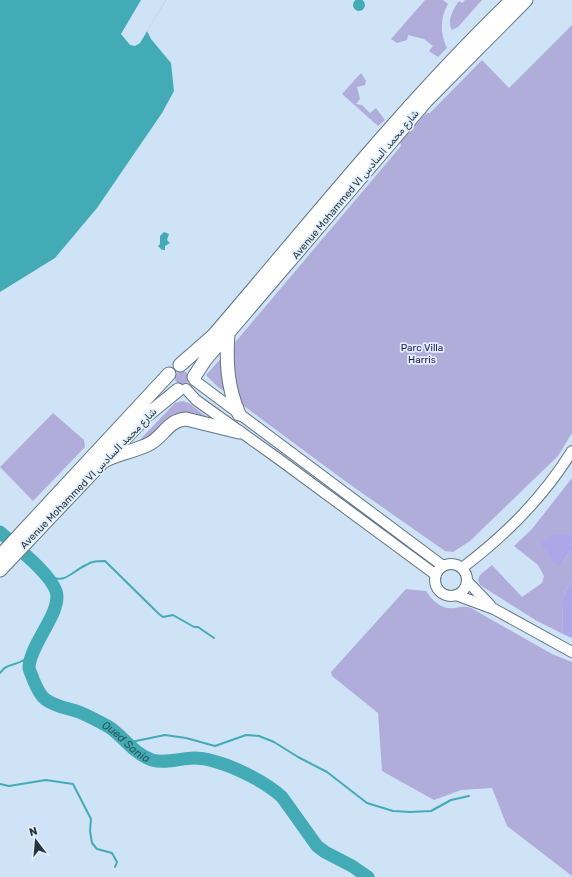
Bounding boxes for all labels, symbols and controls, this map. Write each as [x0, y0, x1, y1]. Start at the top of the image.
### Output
street label: Avenue Mohammed VI شارع محمد السادس [290, 108, 422, 262]
park label: Parc Villa Harris [401, 342, 443, 366]
street label: Avenue Mohammed VI شارع محمد السادس [18, 406, 160, 552]
water label: Oued Sania [100, 719, 153, 766]
north arrow [16, 821, 56, 861]
text: N [28, 825, 39, 839]

